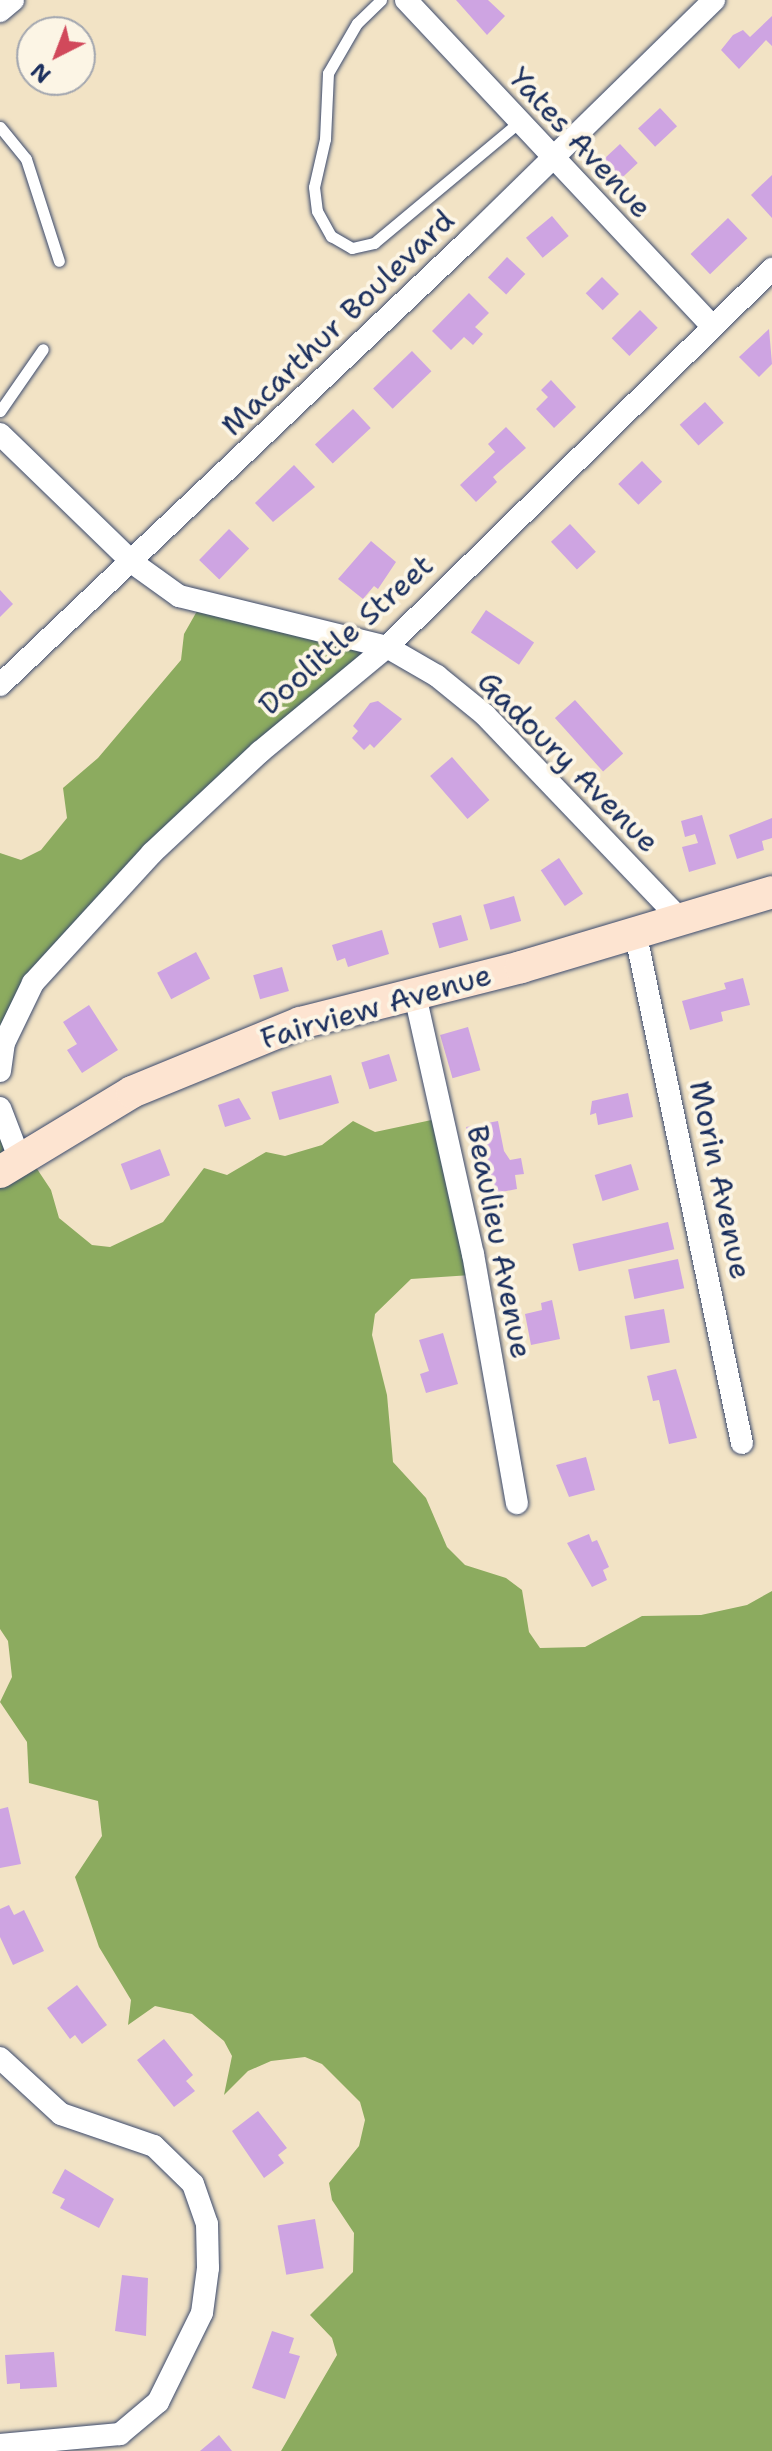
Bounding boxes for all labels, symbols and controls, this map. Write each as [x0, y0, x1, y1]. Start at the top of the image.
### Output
north arrow [16, 16, 96, 96]
text: N [25, 56, 57, 89]
street label: Yates Avenue [501, 60, 659, 226]
street label: Macarthur Boulevard [214, 202, 462, 444]
street label: Doolittle Street [251, 547, 441, 723]
street label: Gadoury Avenue [470, 664, 666, 860]
street label: Fairview Avenue [256, 957, 496, 1057]
street label: Morin Avenue [681, 1077, 759, 1283]
street label: Beaulieu Avenue [459, 1122, 539, 1362]

